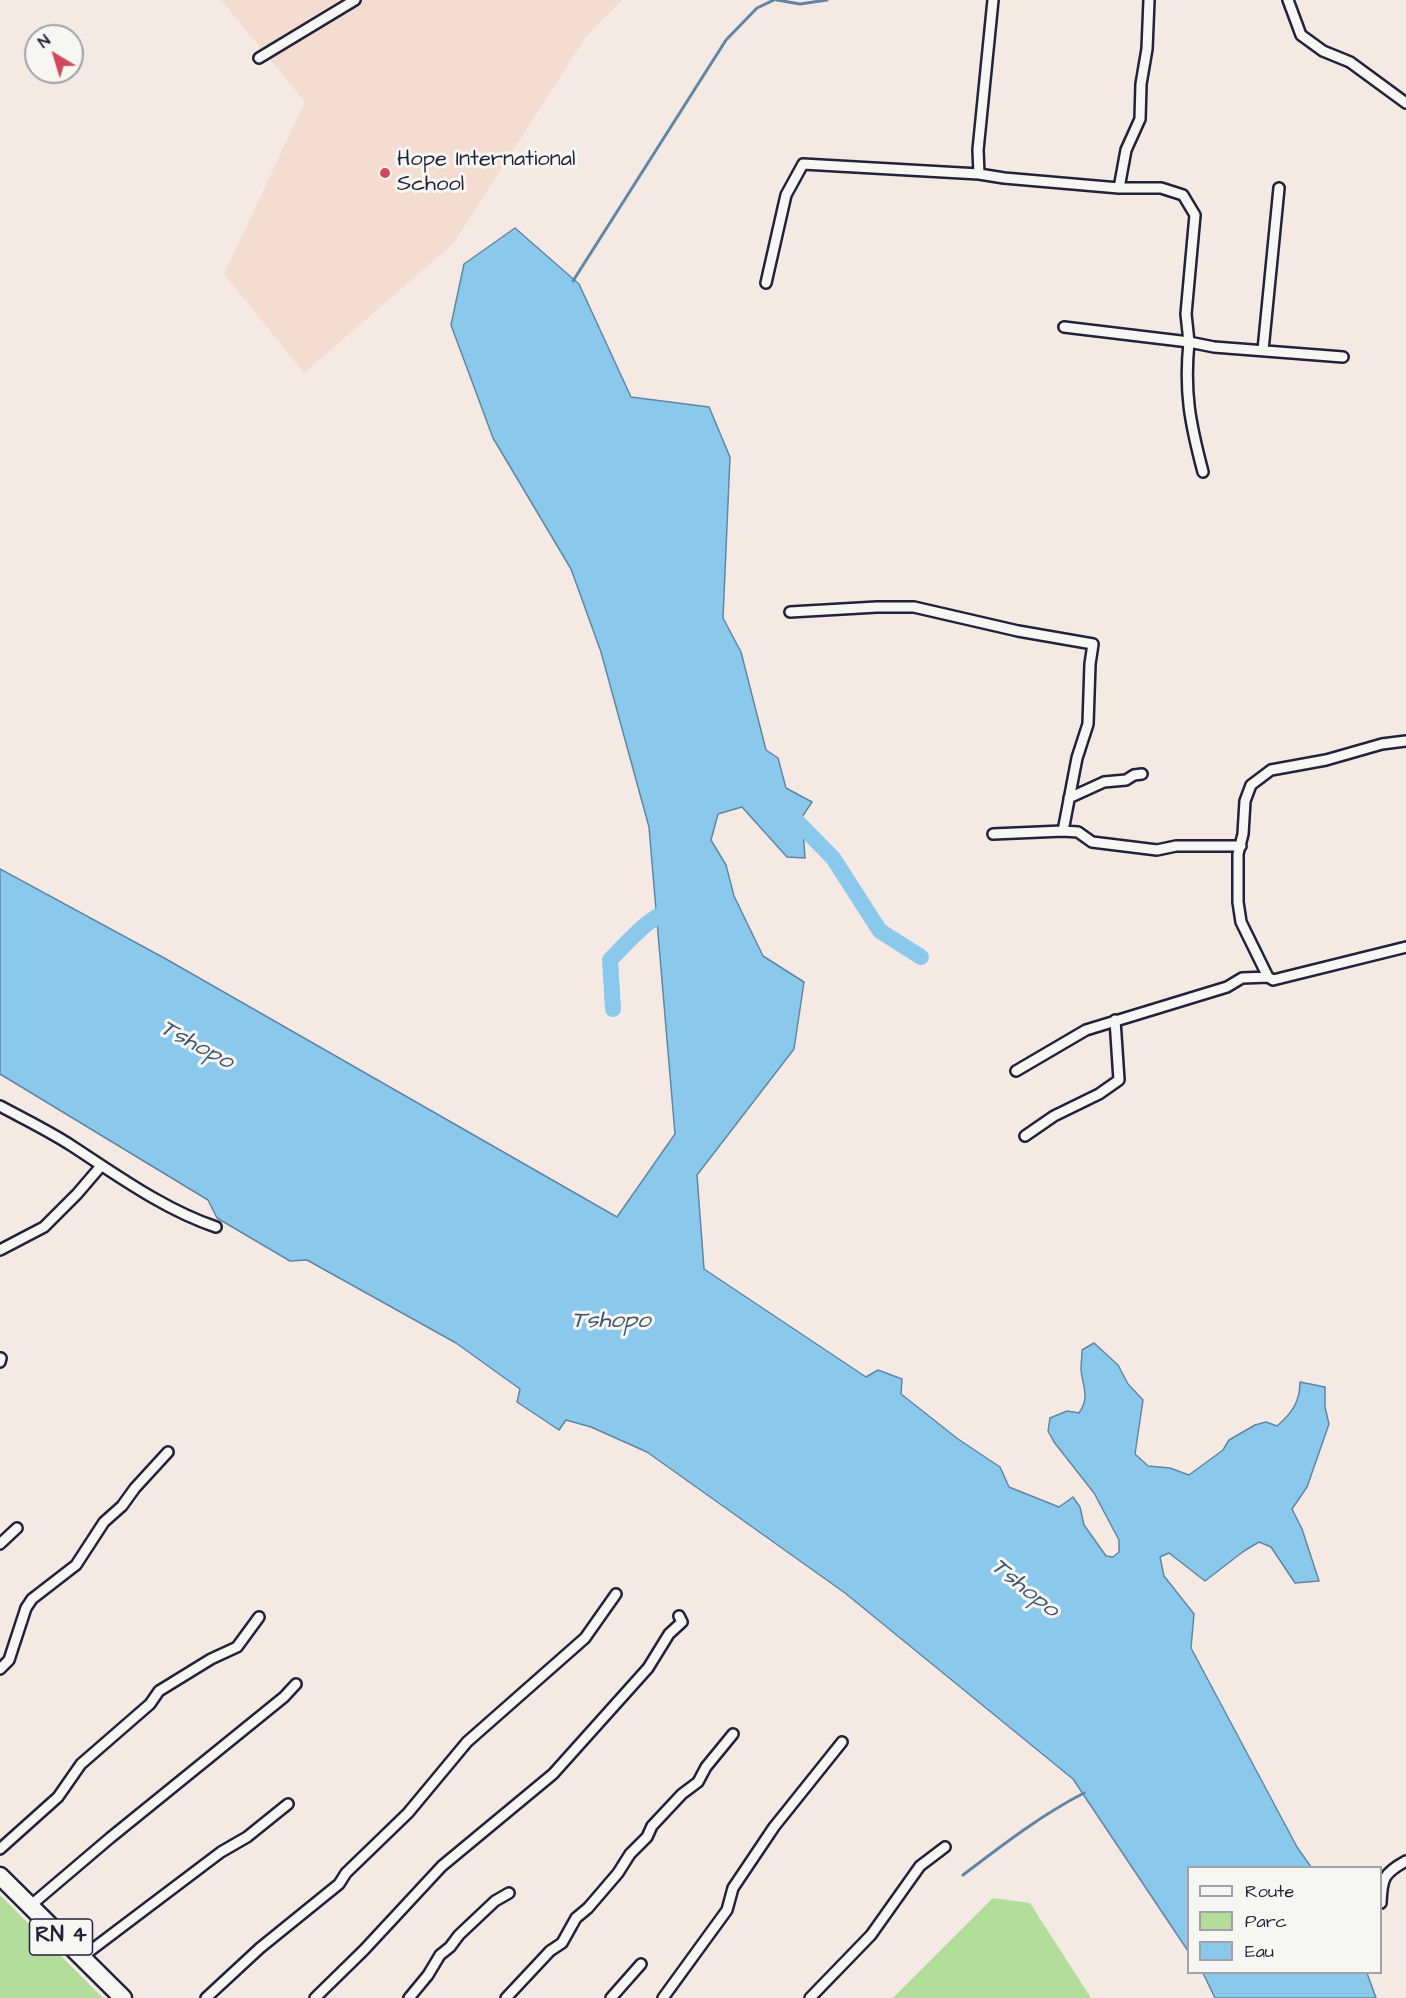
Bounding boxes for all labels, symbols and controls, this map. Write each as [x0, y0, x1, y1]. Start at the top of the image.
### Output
north arrow [24, 24, 84, 84]
text: N [33, 30, 55, 53]
place label: Hope International School [397, 147, 575, 198]
marker: Hope International School [378, 166, 392, 180]
water label: Tshopo [154, 1015, 238, 1077]
water label: Tshopo [571, 1308, 651, 1336]
water label: Tshopo [984, 1553, 1064, 1625]
legend [1187, 1866, 1382, 1974]
text: Route [1245, 1879, 1294, 1904]
text: Parc [1245, 1909, 1287, 1934]
road number: RN 4 [29, 1919, 92, 1955]
text: Eau [1245, 1939, 1274, 1964]

